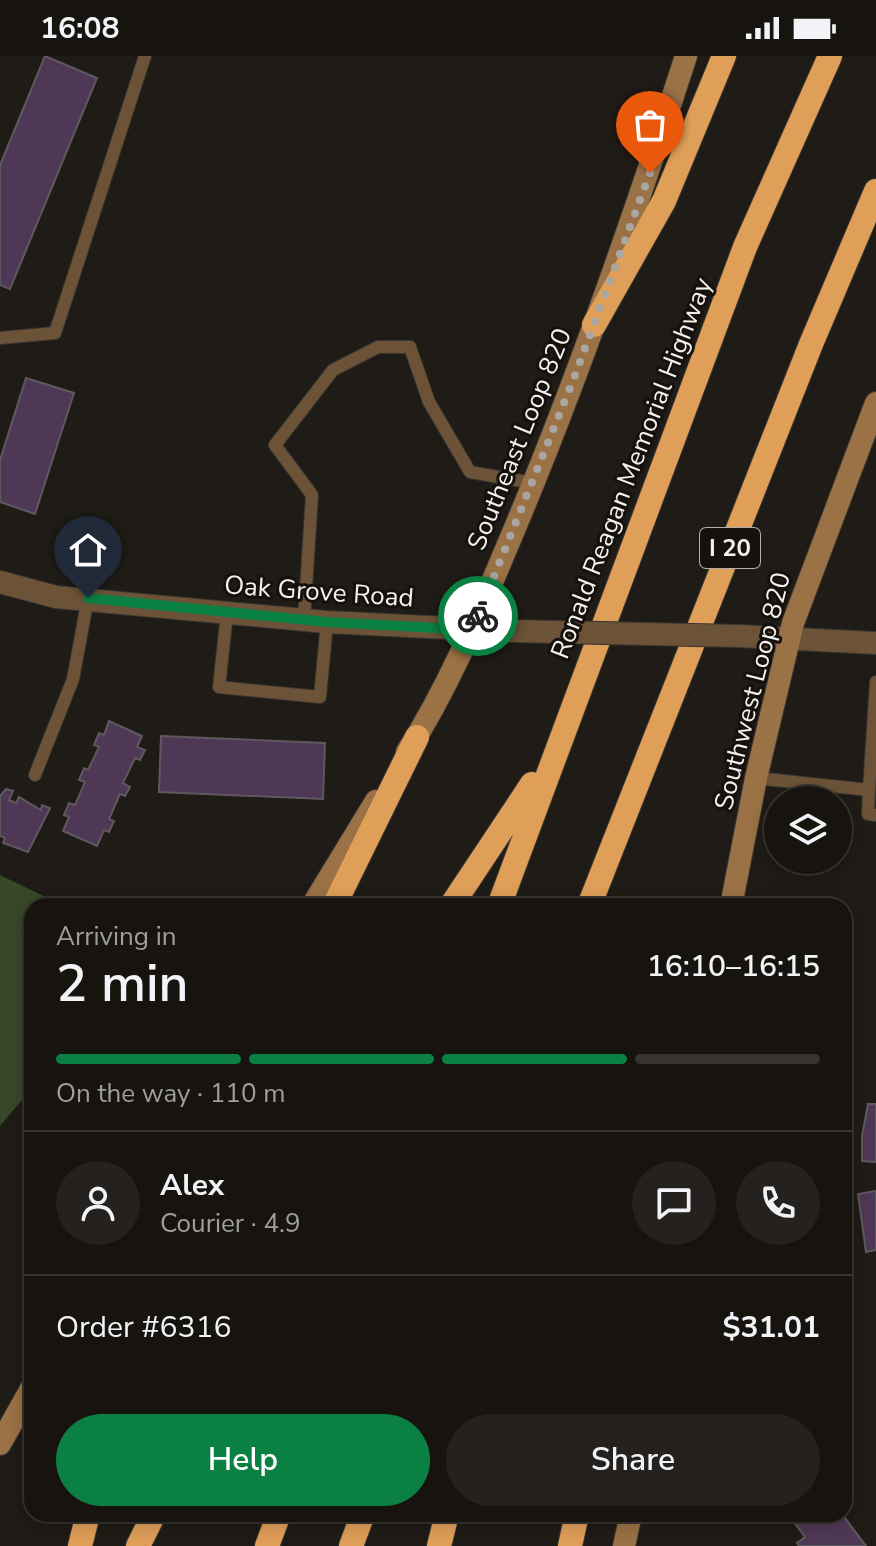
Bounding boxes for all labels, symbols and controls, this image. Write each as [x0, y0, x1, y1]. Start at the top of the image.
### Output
text: 16:08 [40, 8, 119, 49]
pin [616, 91, 684, 173]
icon: bag [628, 103, 672, 147]
street label: Ronald Reagan Memorial Highway [543, 272, 721, 664]
street label: Southeast Loop 820 [459, 323, 580, 555]
pin [54, 516, 122, 598]
icon: home [66, 528, 110, 572]
road number: I 20 [700, 528, 760, 568]
street label: Oak Grove Road [223, 567, 415, 616]
street label: Southwest Loop 820 [706, 569, 799, 814]
courier [438, 576, 518, 656]
icon: bike [456, 594, 500, 638]
map controls [764, 786, 852, 874]
button: layers [764, 786, 852, 874]
text: Arriving in [56, 919, 177, 954]
text: 16:10–16:15 [647, 946, 820, 987]
text: 2 min [56, 948, 189, 1019]
text: On the way · 110 m [56, 1076, 285, 1111]
button: person [56, 1161, 140, 1245]
button: chat [632, 1161, 716, 1245]
button: phone [736, 1161, 820, 1245]
text: Alex [160, 1165, 224, 1206]
text: Courier · 4.9 [160, 1206, 301, 1241]
text: Order #6316 [56, 1307, 231, 1348]
text: $31.01 [723, 1307, 820, 1348]
button: Help [56, 1414, 430, 1506]
button: Share [446, 1414, 820, 1506]

